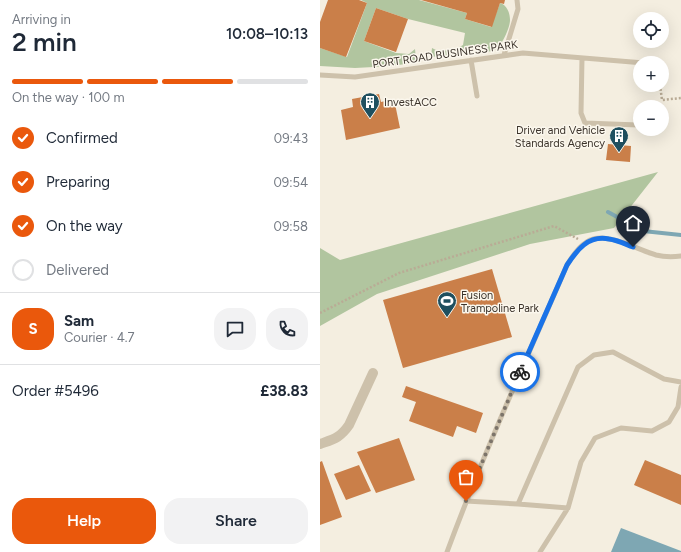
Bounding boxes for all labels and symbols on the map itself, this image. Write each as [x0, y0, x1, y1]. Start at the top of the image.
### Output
street label: PORT ROAD BUSINESS PARK [372, 38, 519, 71]
building icon: InvestACC [359, 91, 381, 119]
place label: InvestACC [384, 96, 437, 109]
place label: Driver and Vehicle Standards Agency [515, 124, 605, 150]
building icon: Driver and Vehicle Standards Agency [608, 125, 630, 153]
pin [616, 206, 650, 247]
place label: Fusion Trampoline Park [461, 289, 540, 315]
sports icon: Fusion Trampoline Park [436, 290, 458, 318]
courier [500, 352, 540, 392]
pin [449, 460, 483, 501]

